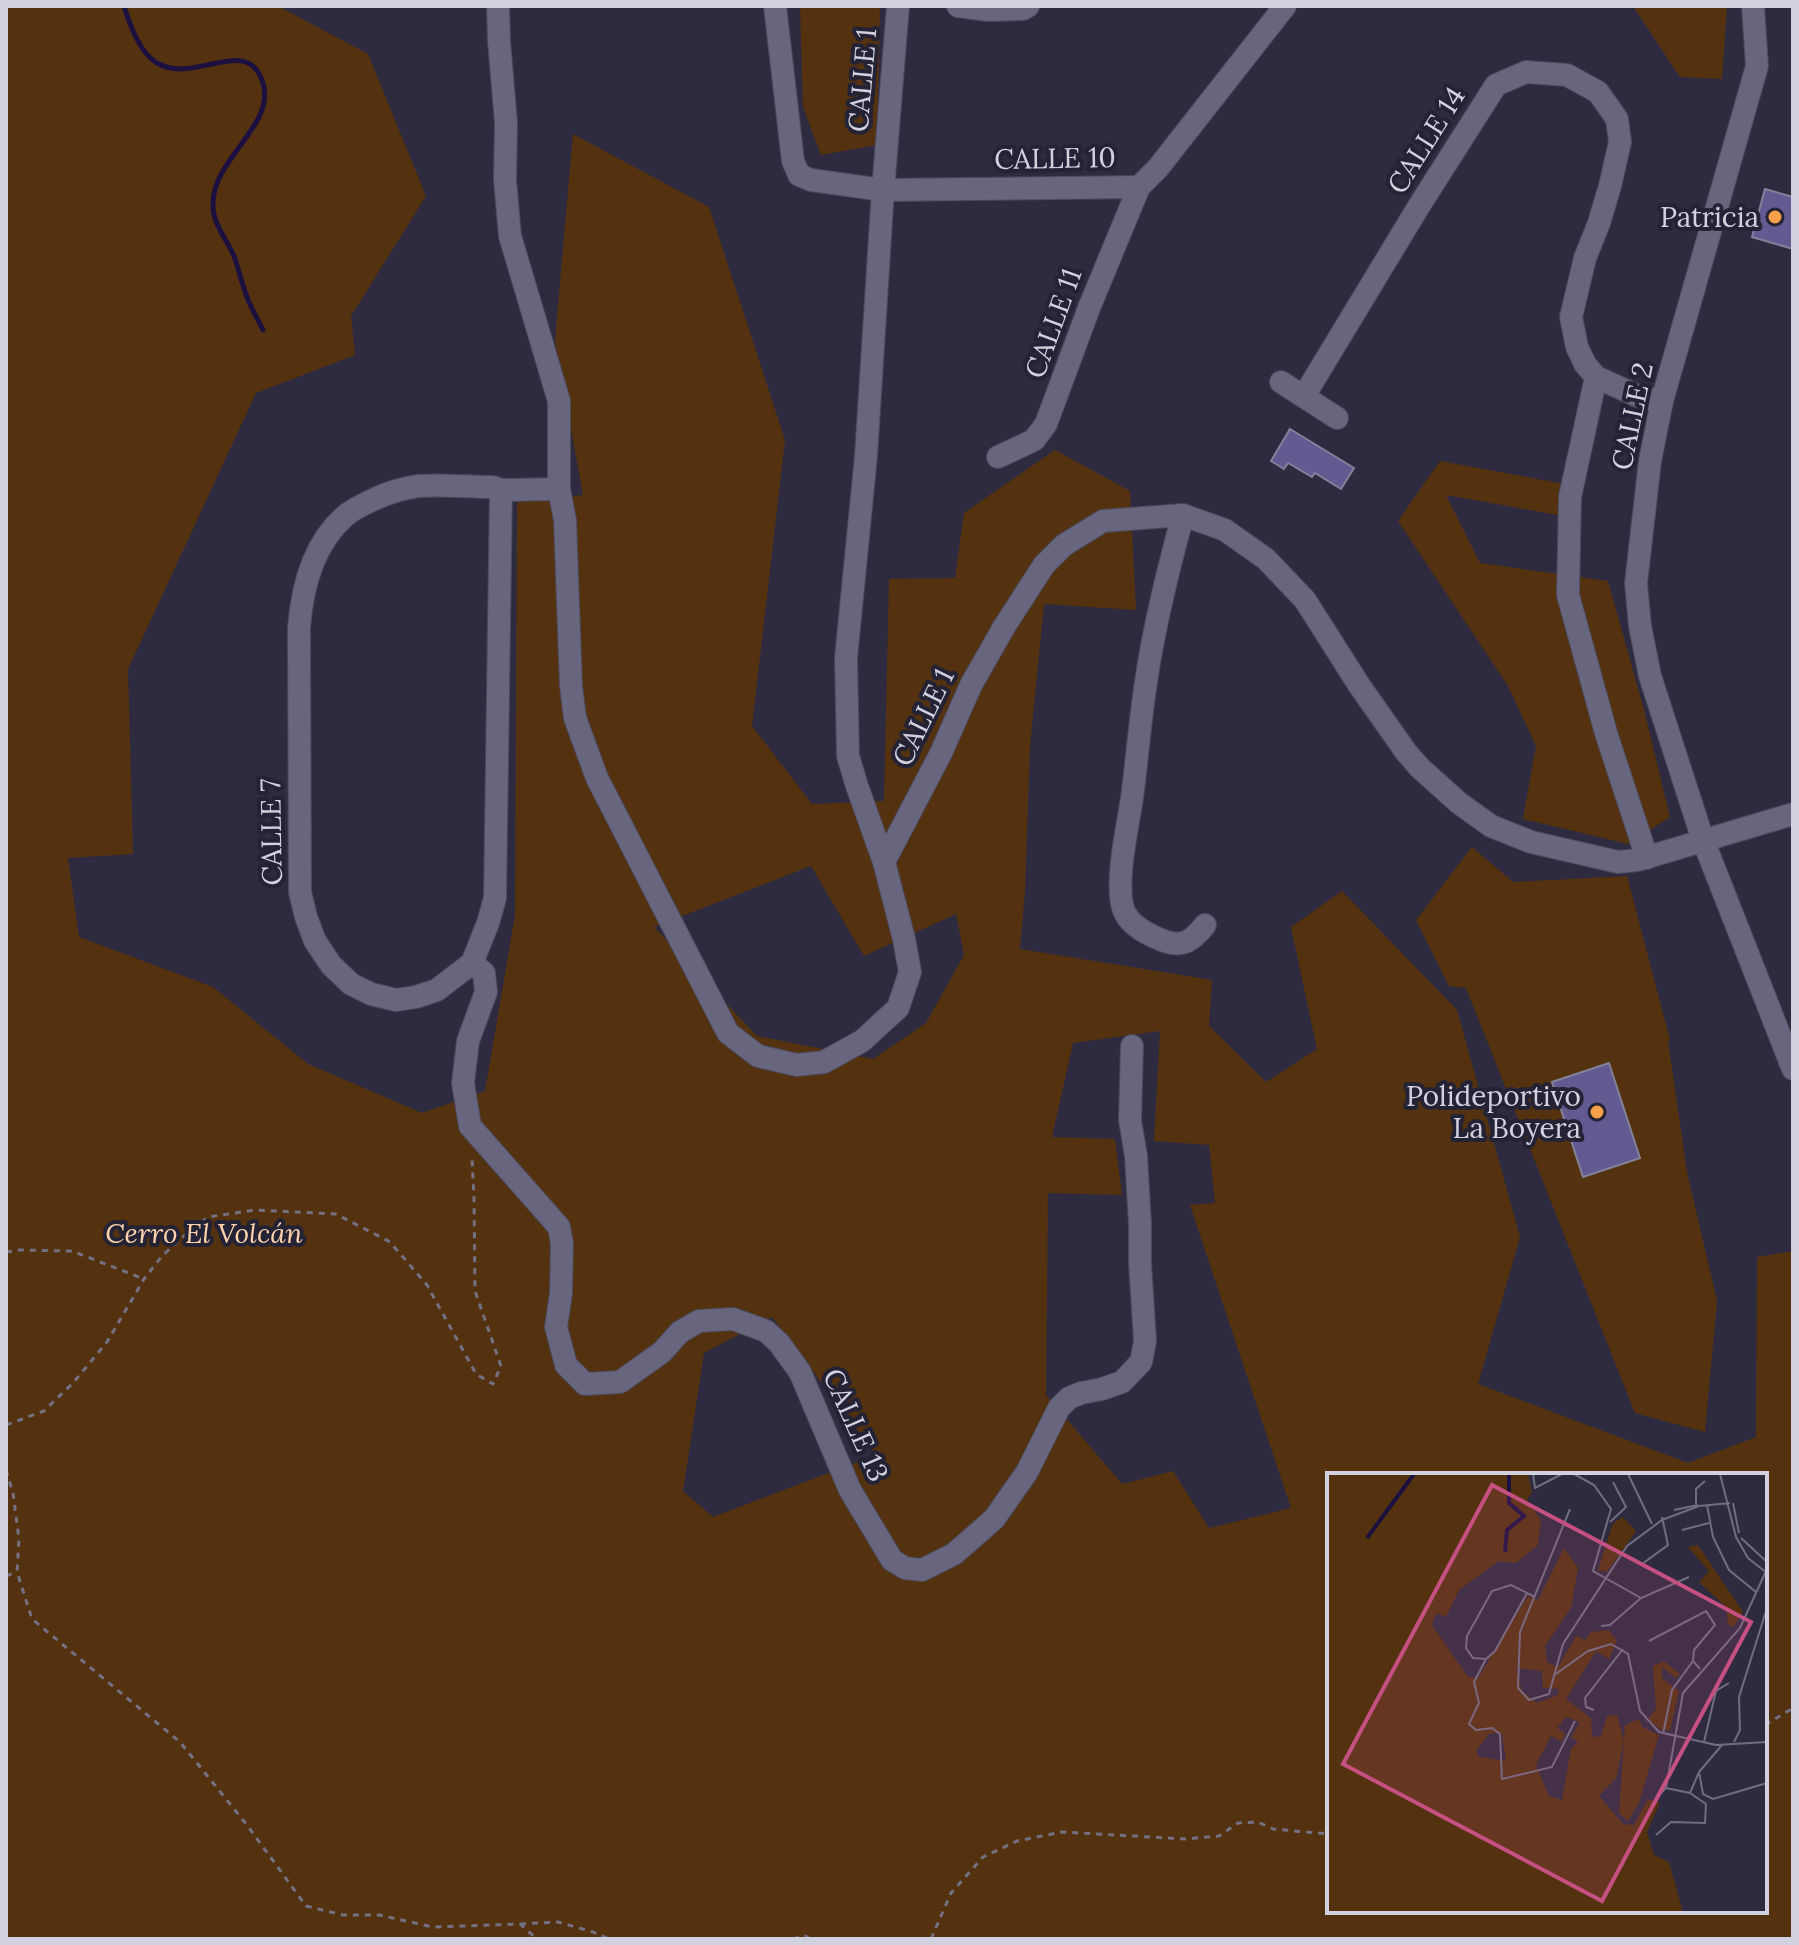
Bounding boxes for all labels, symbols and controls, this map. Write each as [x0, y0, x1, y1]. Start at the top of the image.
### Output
street label: CALLE 1 [840, 27, 884, 133]
street label: CALLE 14 [1379, 80, 1473, 200]
street label: CALLE 10 [994, 139, 1116, 177]
place label: Patricia [1660, 199, 1759, 235]
marker: Patricia [1766, 208, 1784, 226]
street label: CALLE 11 [1017, 263, 1089, 383]
street label: CALLE 2 [1603, 359, 1661, 473]
street label: CALLE 1 [884, 662, 962, 772]
street label: CALLE 7 [252, 778, 290, 886]
place label: Polideportivo La Boyera [1406, 1078, 1581, 1146]
marker: Polideportivo La Boyera [1588, 1103, 1606, 1121]
park label: Cerro El Volcán [105, 1215, 303, 1251]
street label: CALLE 13 [815, 1363, 897, 1487]
inset map [1327, 1473, 1767, 1913]

